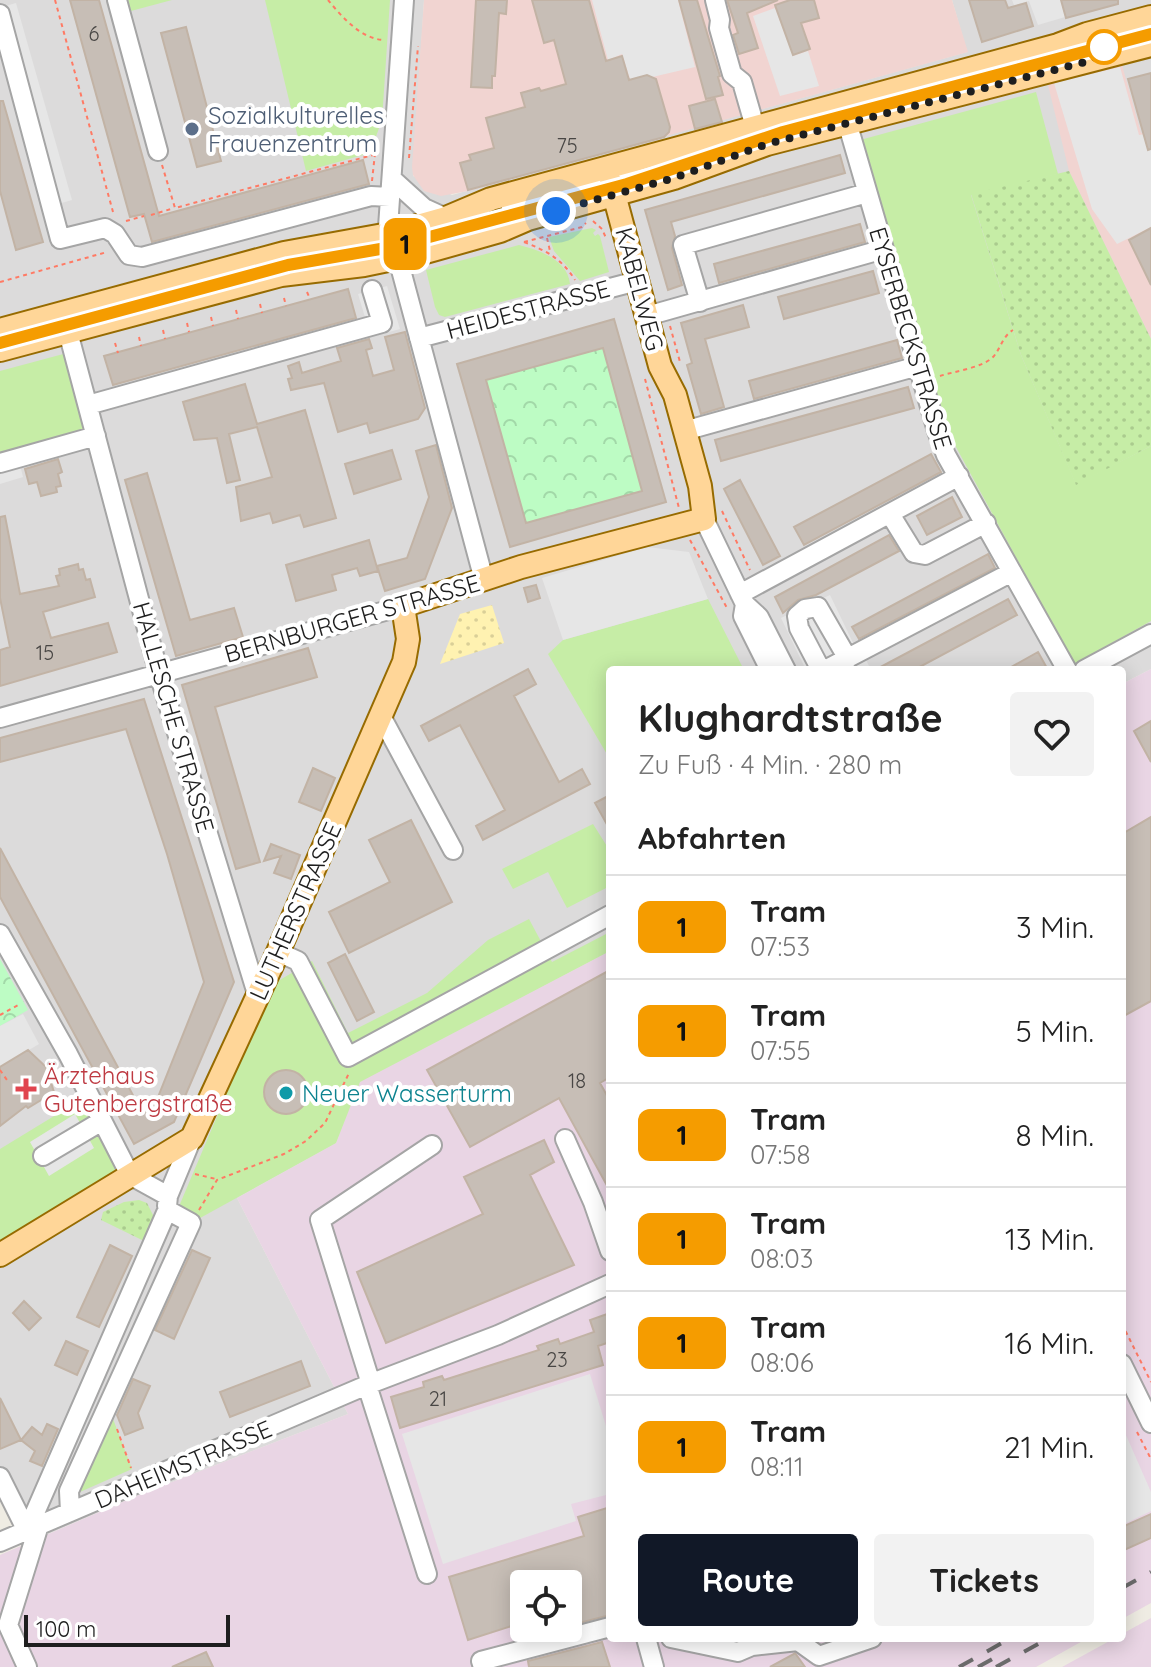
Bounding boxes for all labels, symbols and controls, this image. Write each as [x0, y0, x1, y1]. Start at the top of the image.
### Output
house number: 6 [89, 21, 100, 46]
unlabelled marker [1087, 30, 1121, 64]
place label: Sozialkulturelles Frauenzentrum [208, 100, 384, 158]
marker: Sozialkulturelles Frauenzentrum [183, 120, 201, 138]
house number: 75 [556, 133, 578, 158]
your location [536, 191, 576, 231]
line badge: 1 [379, 218, 431, 270]
street label: EYSERBECKSTRASSE [863, 223, 959, 453]
street label: KABELWEG [609, 224, 671, 354]
text: 1 [400, 226, 410, 261]
street label: HEIDESTRASSE [443, 273, 613, 345]
street label: BERNBURGER STRASSE [221, 567, 483, 669]
street label: HALLESCHE STRASSE [127, 598, 221, 836]
house number: 15 [36, 640, 54, 665]
button: heart [1010, 692, 1094, 776]
text: Klughardtstraße [638, 694, 943, 742]
text: Zu Fuß · 4 Min. · 280 m [638, 748, 902, 781]
street label: LUTHERSTRASSE [242, 818, 348, 1004]
text: Abfahrten [638, 819, 786, 857]
text: Tram [750, 892, 826, 930]
text: 3 Min. [1016, 908, 1094, 946]
text: 1 [677, 909, 687, 944]
text: 07:53 [750, 930, 810, 963]
text: Tram [750, 996, 826, 1034]
text: 5 Min. [1015, 1012, 1094, 1050]
text: 1 [677, 1013, 687, 1048]
text: 07:55 [750, 1034, 811, 1067]
place label: Ärztehaus Gutenbergstraße [44, 1060, 233, 1118]
house number: 18 [568, 1068, 586, 1093]
marker: Ärztehaus Gutenbergstraße [15, 1078, 37, 1100]
place label: Neuer Wasserturm [302, 1078, 512, 1108]
marker: Neuer Wasserturm [277, 1084, 295, 1102]
text: Tram [750, 1100, 826, 1138]
text: 8 Min. [1016, 1116, 1094, 1154]
text: 1 [677, 1117, 687, 1152]
text: 07:58 [750, 1138, 810, 1171]
text: Tram [750, 1204, 826, 1242]
text: 13 Min. [1005, 1220, 1094, 1258]
text: 1 [677, 1221, 687, 1256]
text: 08:03 [750, 1242, 813, 1275]
text: Tram [750, 1308, 826, 1346]
text: 16 Min. [1005, 1324, 1094, 1362]
text: 1 [677, 1325, 687, 1360]
text: 08:06 [750, 1346, 814, 1379]
house number: 23 [546, 1347, 568, 1372]
house number: 21 [429, 1386, 447, 1411]
text: Tram [750, 1412, 826, 1450]
street label: DAHEIMSTRASSE [90, 1413, 276, 1515]
text: 21 Min. [1004, 1428, 1094, 1466]
text: 1 [677, 1429, 687, 1464]
text: 08:11 [750, 1450, 804, 1483]
button: Route [638, 1534, 858, 1626]
button: Tickets [874, 1534, 1094, 1626]
map controls [510, 1570, 582, 1642]
button: locate [510, 1570, 582, 1642]
scale bar [24, 1611, 230, 1647]
text: 100 m [36, 1615, 96, 1643]

